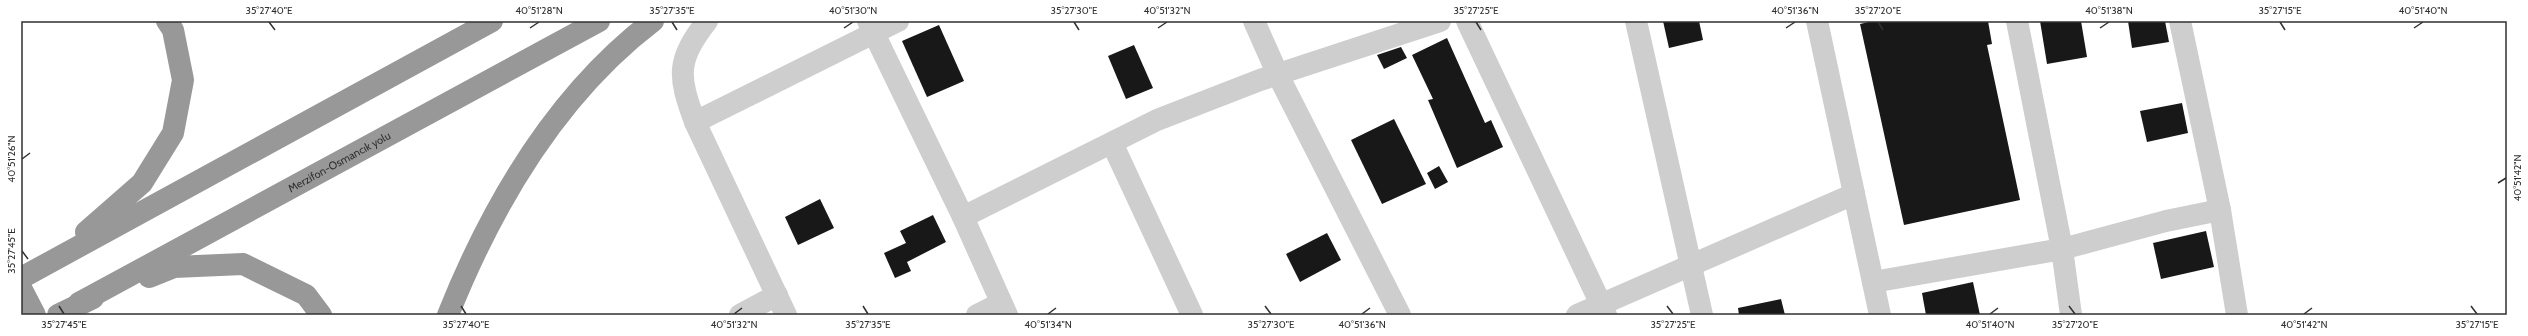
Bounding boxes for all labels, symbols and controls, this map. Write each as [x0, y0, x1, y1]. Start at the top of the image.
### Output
text: 35°27'40"E [245, 4, 293, 17]
text: 40°51'28"N [515, 4, 563, 17]
text: 35°27'35"E [649, 4, 695, 17]
text: 40°51'30"N [829, 4, 877, 17]
text: 35°27'30"E [1051, 4, 1098, 17]
text: 40°51'32"N [1144, 4, 1190, 17]
text: 35°27'25"E [1453, 4, 1499, 17]
text: 40°51'36"N [1771, 4, 1819, 17]
text: 35°27'20"E [1855, 4, 1902, 17]
text: 40°51'38"N [2085, 4, 2133, 17]
text: 35°27'15"E [2258, 4, 2302, 17]
text: 40°51'40"N [2399, 4, 2447, 17]
street label: Merzifon-Osmancık yolu [285, 128, 393, 195]
text: 40°51'26"N [5, 135, 18, 183]
text: 40°51'42"N [2511, 154, 2524, 202]
text: 35°27'45"E [5, 228, 18, 274]
text: 35°27'45"E [41, 318, 87, 331]
text: 35°27'40"E [442, 318, 490, 331]
text: 40°51'32"N [711, 318, 757, 331]
text: 35°27'35"E [845, 318, 891, 331]
text: 40°51'34"N [1024, 318, 1072, 331]
text: 35°27'30"E [1248, 318, 1295, 331]
text: 40°51'36"N [1338, 318, 1386, 331]
text: 35°27'25"E [1650, 318, 1696, 331]
text: 40°51'40"N [1966, 318, 2014, 331]
text: 35°27'20"E [2052, 318, 2099, 331]
text: 40°51'42"N [2280, 318, 2328, 331]
text: 35°27'15"E [2455, 318, 2499, 331]

